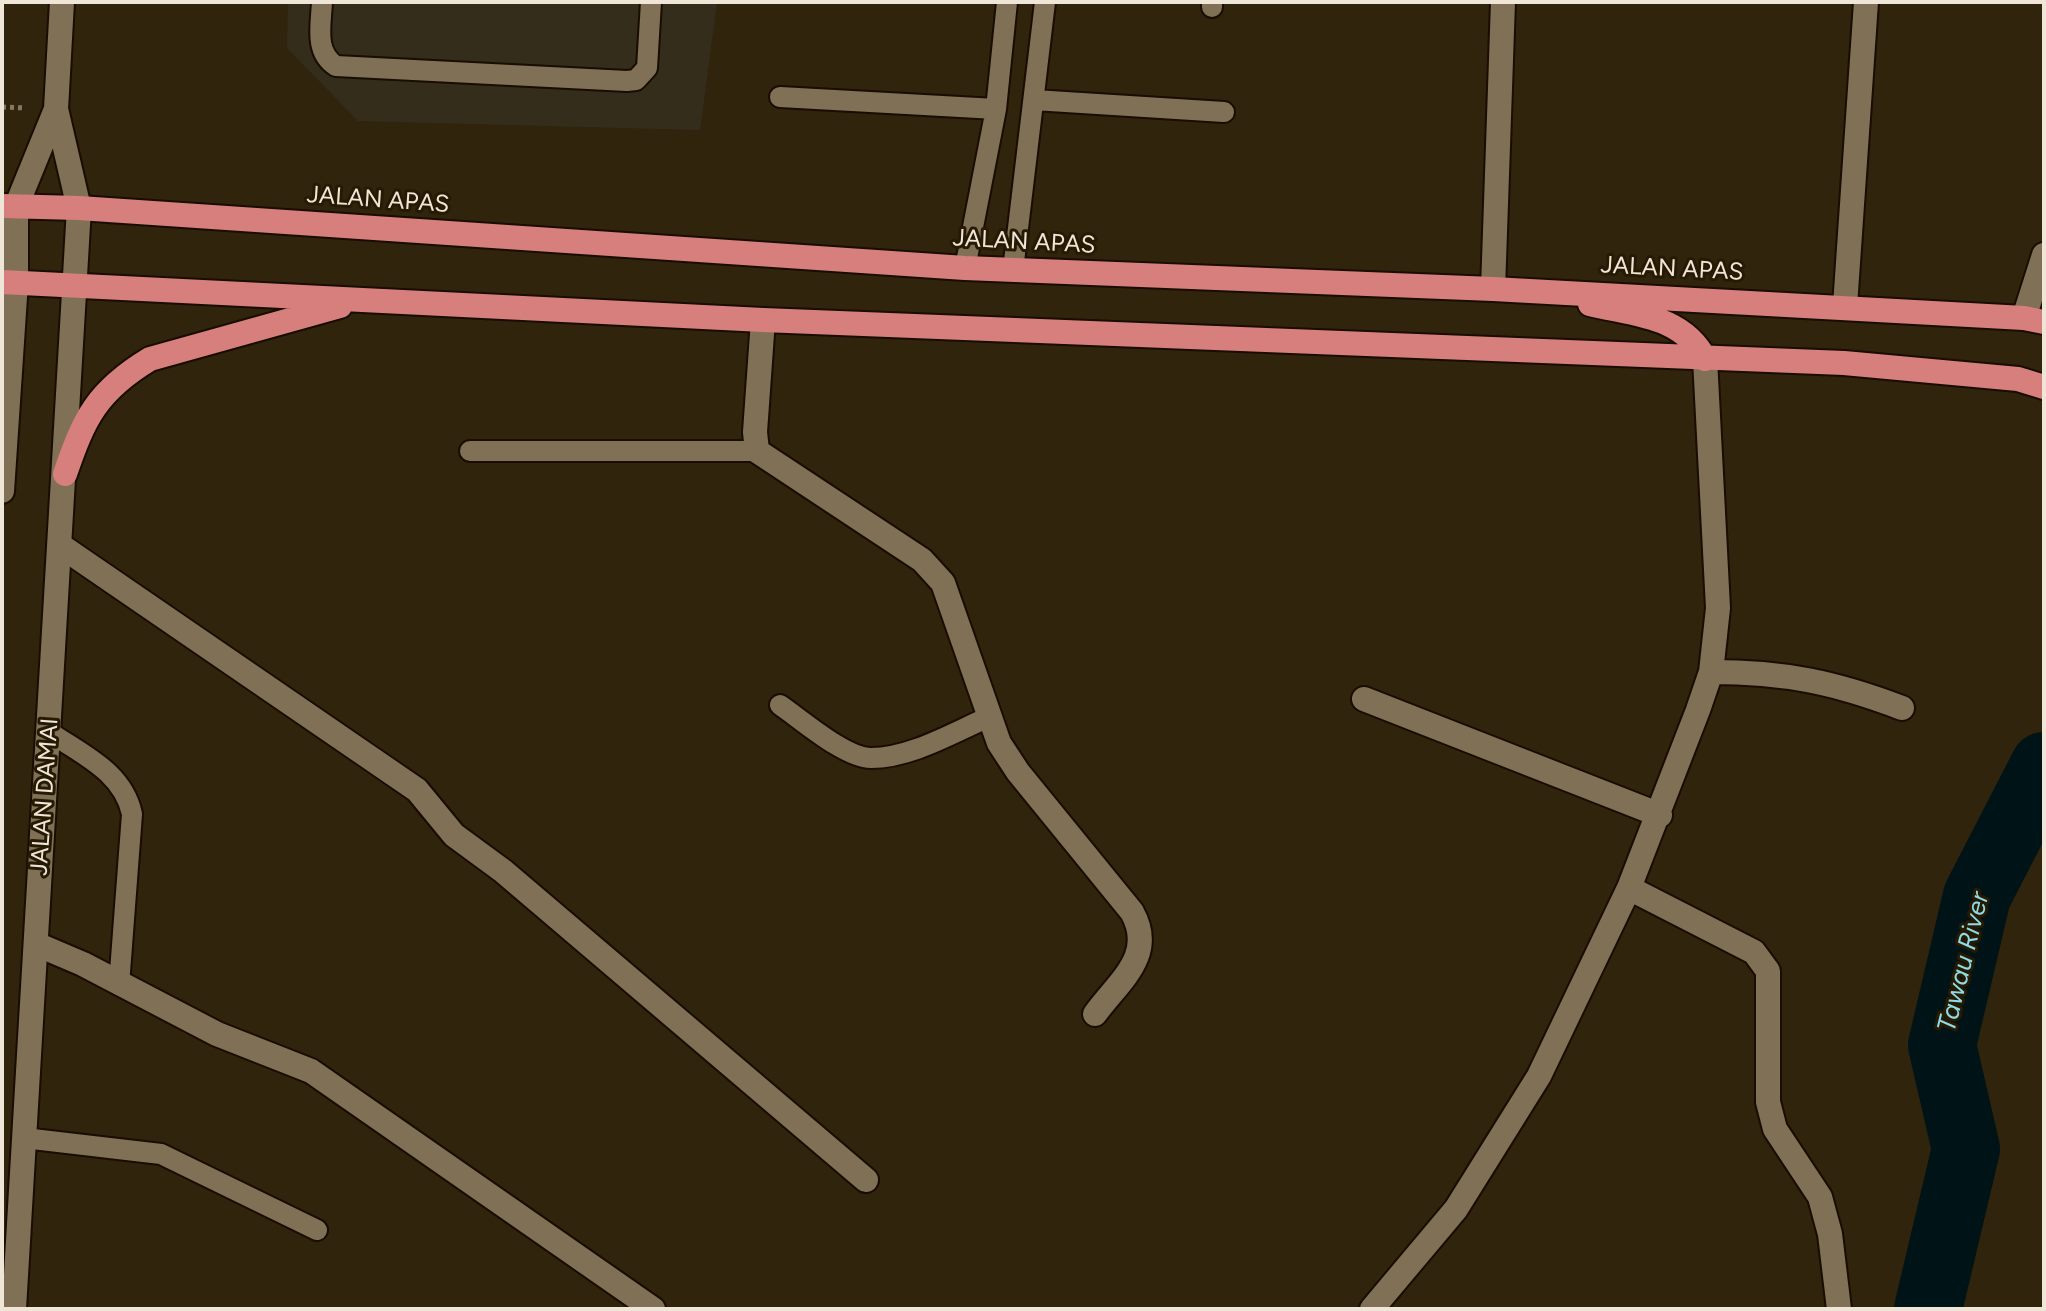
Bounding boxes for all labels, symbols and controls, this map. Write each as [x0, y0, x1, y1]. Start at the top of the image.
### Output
street label: JALAN APAS [306, 181, 450, 219]
street label: JALAN APAS [952, 224, 1096, 260]
street label: JALAN APAS [1600, 251, 1744, 287]
street label: JALAN DAMAI [25, 717, 65, 877]
water label: Tawau River [1932, 889, 1996, 1035]

